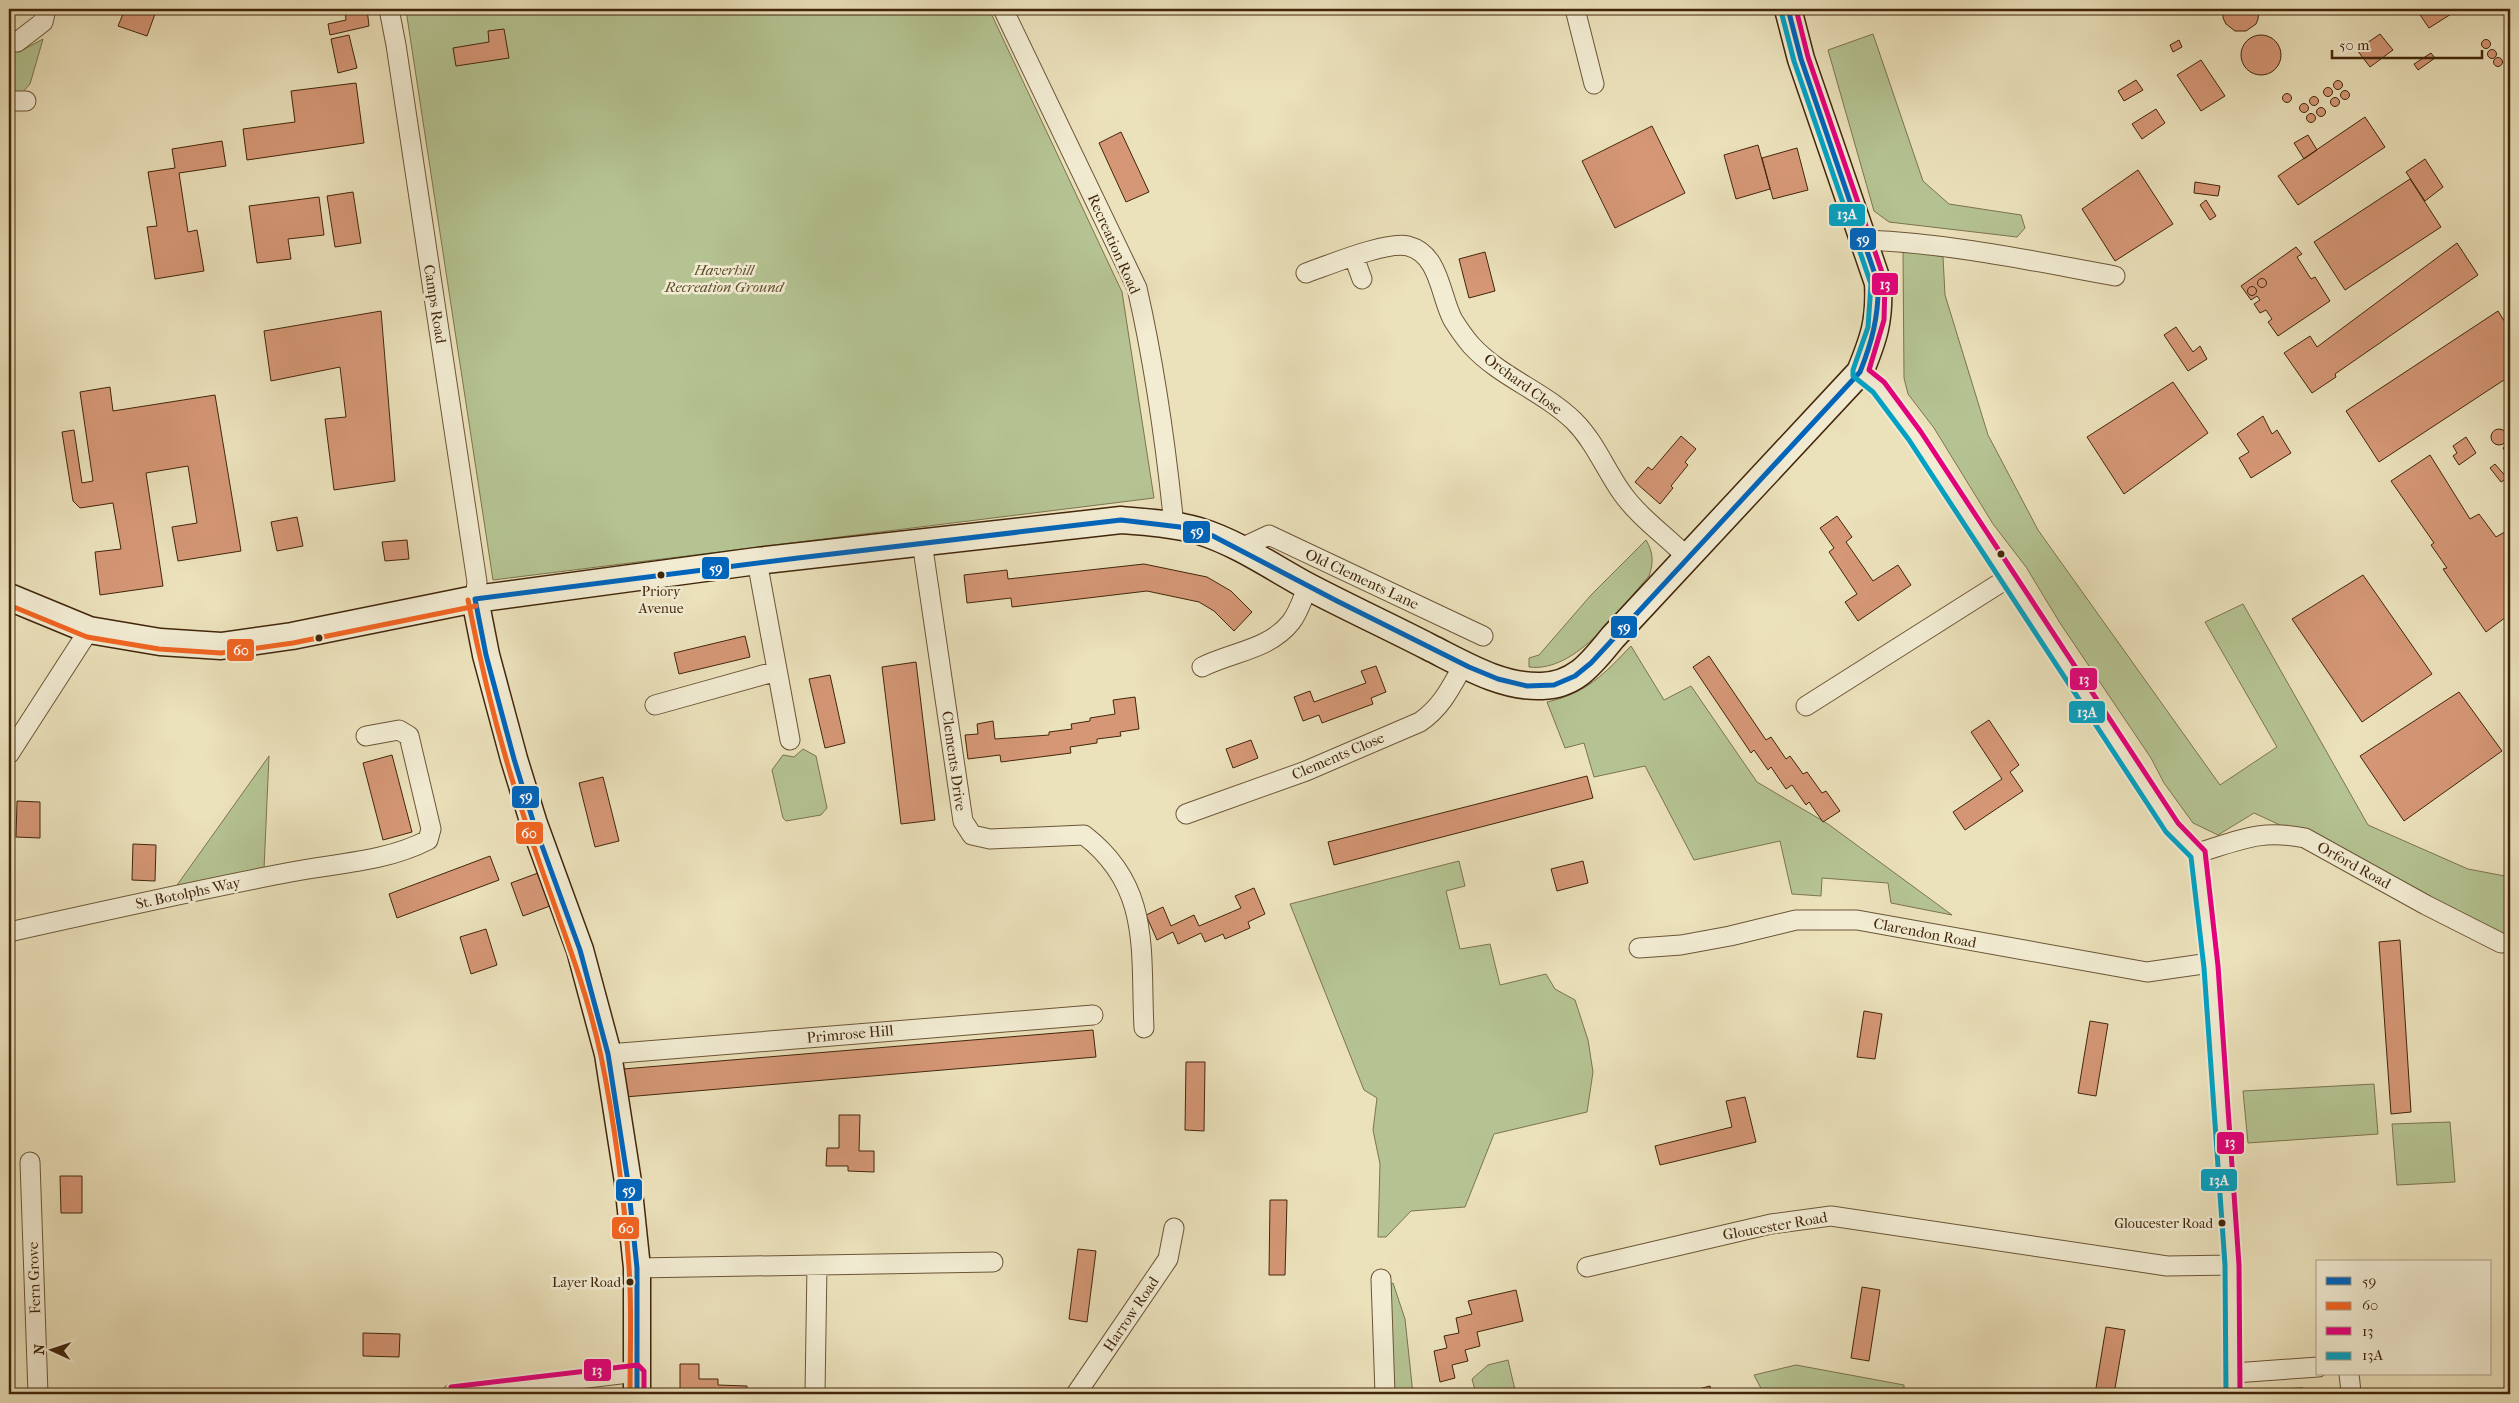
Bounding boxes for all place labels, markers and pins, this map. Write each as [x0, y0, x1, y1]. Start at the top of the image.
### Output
unlabelled marker [1996, 549, 2006, 559]
marker: Priory Avenue [656, 570, 666, 580]
place label: Priory Avenue [637, 583, 684, 617]
unlabelled marker [314, 633, 324, 643]
place label: Gloucester Road [2114, 1215, 2213, 1232]
marker: Gloucester Road [2217, 1218, 2227, 1228]
place label: Layer Road [552, 1274, 621, 1291]
marker: Layer Road [625, 1277, 635, 1287]

